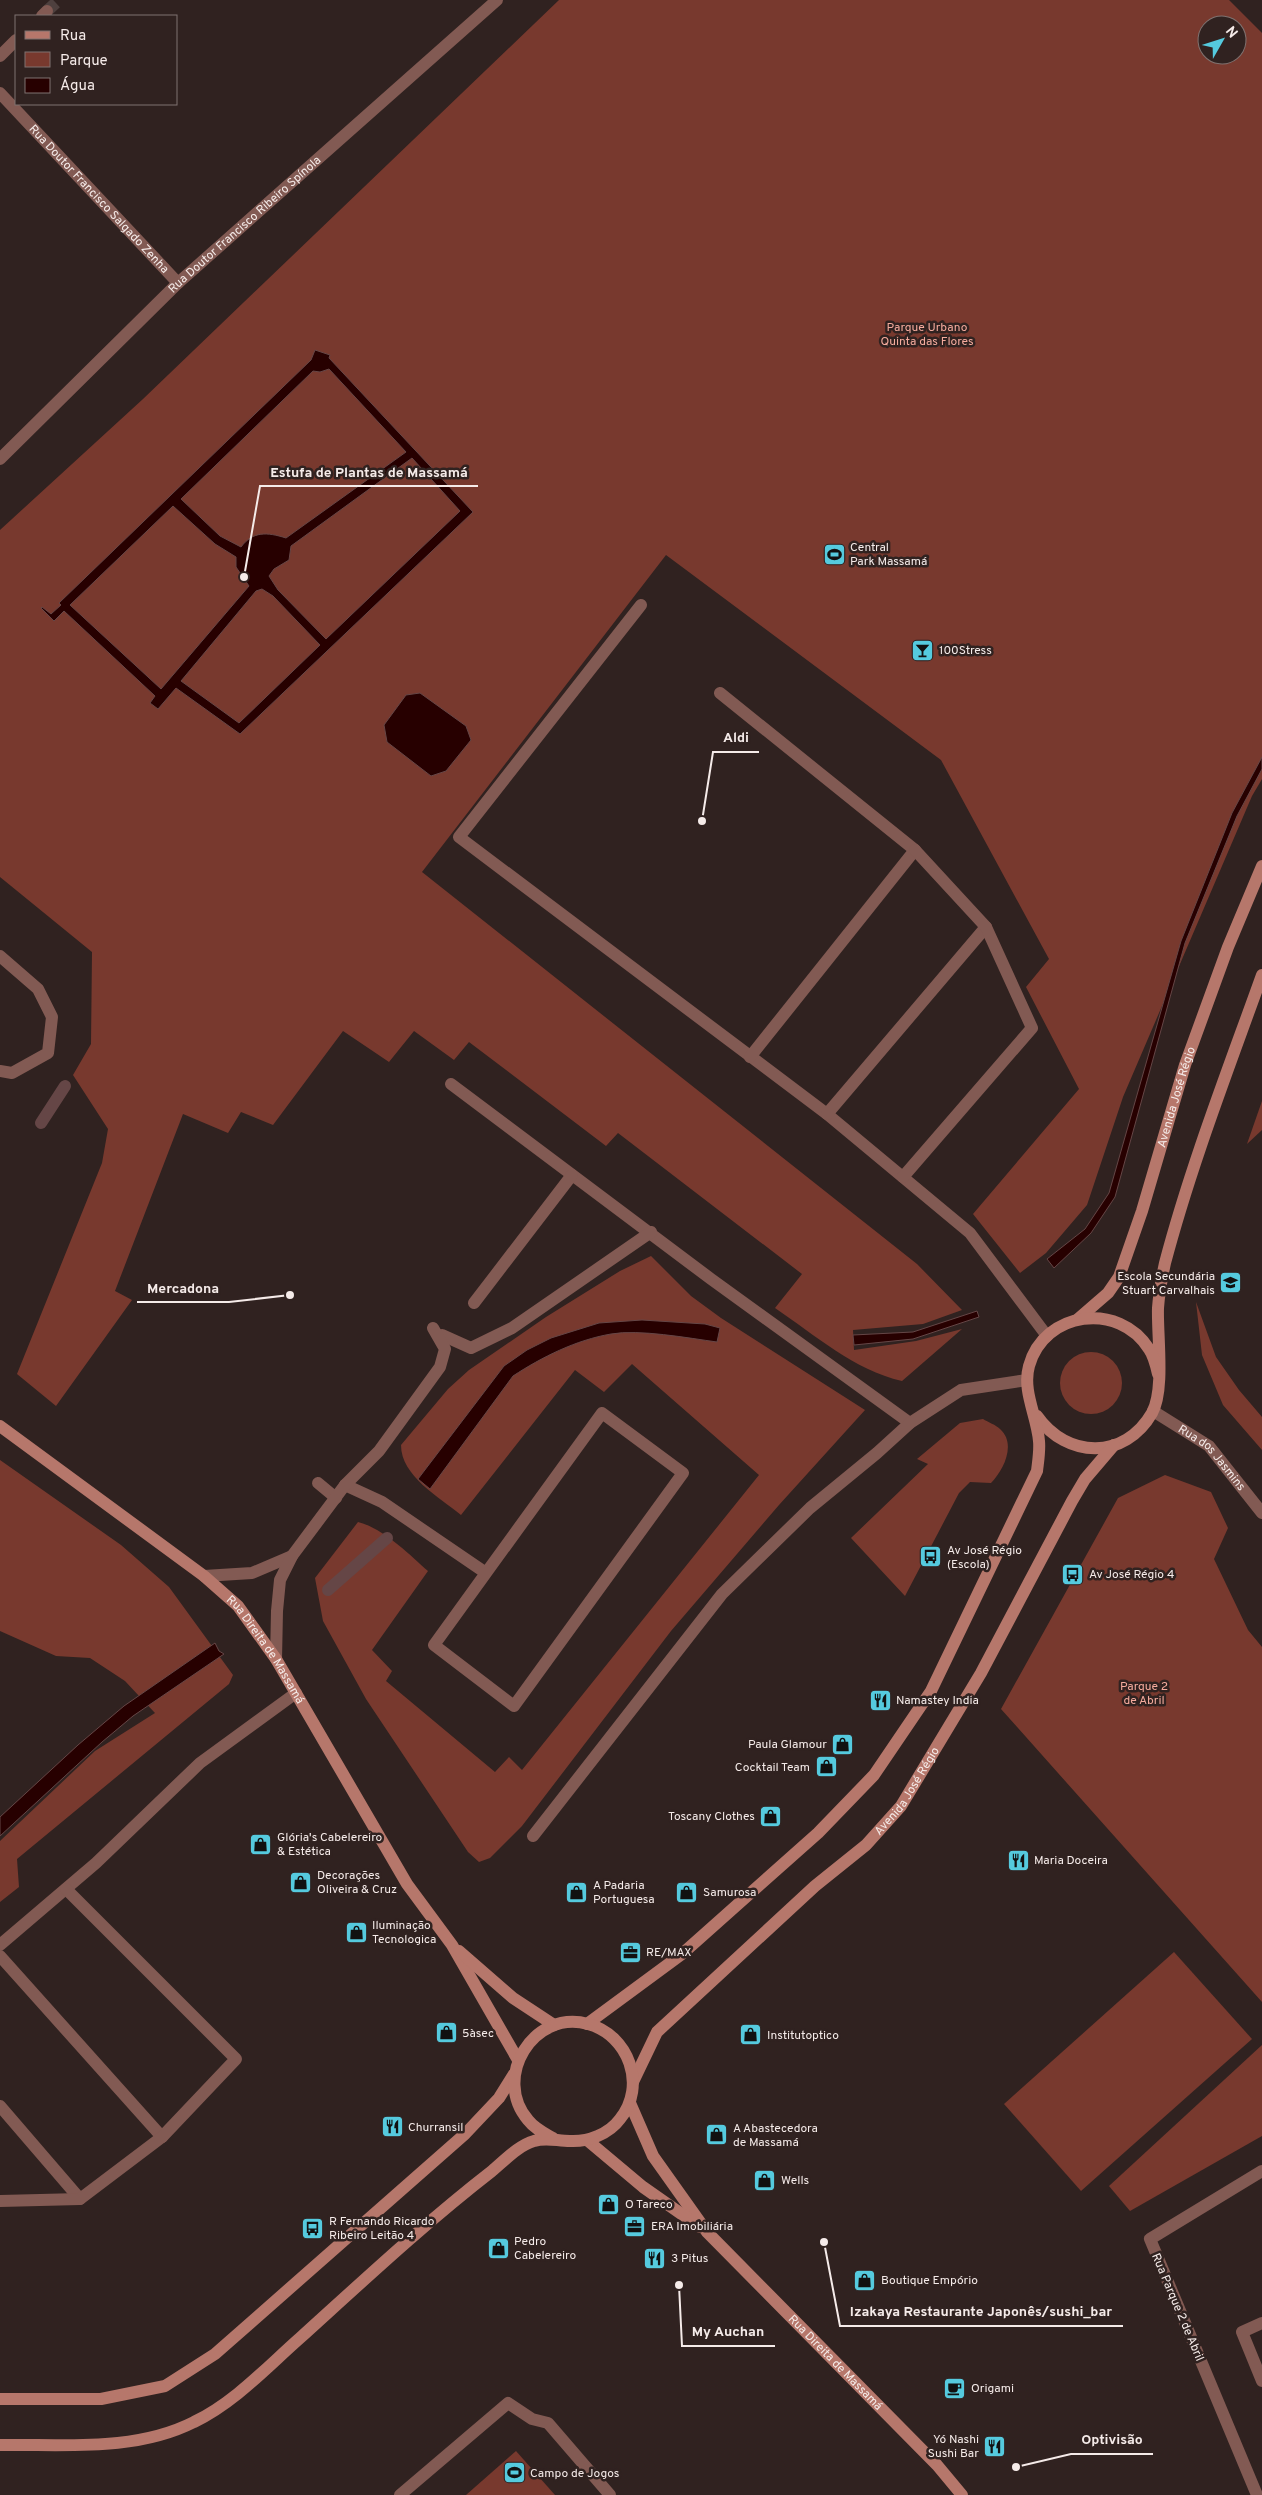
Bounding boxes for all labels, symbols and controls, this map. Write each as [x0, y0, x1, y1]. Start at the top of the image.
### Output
legend [15, 15, 178, 105]
north arrow [1197, 15, 1247, 65]
text: N [1221, 24, 1241, 42]
text: Rua [60, 27, 86, 46]
text: Parque [60, 52, 108, 71]
text: Água [60, 76, 95, 96]
street label: Rua Doutor Francisco Salgado Zenha [25, 122, 172, 277]
street label: Rua Doutor Francisco Ribeiro Spínola [165, 153, 325, 297]
park label: Parque Urbano Quinta das Flores [880, 320, 974, 350]
callout: Estufa de Plantas de Massamá [260, 457, 478, 486]
text: Estufa de Plantas de Massamá [270, 465, 468, 482]
place label: Central Park Massamá [850, 540, 927, 570]
sports icon: Central Park Massamá [822, 542, 846, 566]
bar icon: 100Stress [911, 638, 935, 662]
place label: 100Stress [939, 643, 992, 659]
callout: Aldi [713, 723, 759, 752]
text: Aldi [723, 730, 749, 747]
street label: Avenida José Régio [1154, 1044, 1200, 1150]
place label: Escola Secundária Stuart Carvalhais [1117, 1269, 1215, 1299]
school or university icon: Escola Secundária Stuart Carvalhais [1219, 1271, 1243, 1295]
callout: Mercadona [137, 1273, 229, 1302]
text: Mercadona [147, 1281, 219, 1298]
street label: Rua dos Jasmins [1175, 1422, 1249, 1495]
place label: Av José Régio (Escola) [947, 1543, 1022, 1573]
bus stop icon: Av José Régio (Escola) [919, 1545, 943, 1569]
bus stop icon: Av José Régio 4 [1061, 1562, 1085, 1586]
place label: Av José Régio 4 [1089, 1567, 1174, 1583]
street label: Rua Direita de Massamá [223, 1592, 307, 1707]
park label: Parque 2 de Abril [1120, 1679, 1168, 1709]
restaurant icon: Namastey India [868, 1688, 892, 1712]
place label: Namastey India [896, 1693, 979, 1709]
shop icon: Paula Glamour [831, 1732, 855, 1756]
place label: Paula Glamour [748, 1737, 827, 1753]
street label: Avenida José Régio [871, 1744, 944, 1839]
shop icon: Cocktail Team [814, 1755, 838, 1779]
place label: Cocktail Team [735, 1760, 810, 1776]
shop icon: Toscany Clothes [759, 1804, 783, 1828]
place label: Toscany Clothes [668, 1809, 755, 1825]
place label: Glória's Cabelereiro & Estética [277, 1830, 383, 1860]
shop icon: Glória's Cabelereiro & Estética [249, 1832, 273, 1856]
restaurant icon: Maria Doceira [1006, 1848, 1030, 1872]
place label: Maria Doceira [1034, 1853, 1108, 1869]
place label: Decorações Oliveira & Cruz [317, 1868, 397, 1898]
shop icon: Decorações Oliveira & Cruz [289, 1870, 313, 1894]
place label: A Padaria Portuguesa [593, 1878, 655, 1908]
shop icon: A Padaria Portuguesa [565, 1880, 589, 1904]
shop icon: Samurosa [675, 1880, 699, 1904]
place label: Samurosa [703, 1885, 756, 1901]
place label: Iluminação Tecnologica [372, 1918, 436, 1948]
shop icon: Iluminação Tecnologica [344, 1920, 368, 1944]
office icon: RE/MAX [618, 1940, 642, 1964]
place label: RE/MAX [646, 1945, 692, 1961]
shop icon: 5àsec [434, 2021, 458, 2045]
shop icon: Institutoptico [739, 2023, 763, 2047]
place label: 5àsec [462, 2026, 494, 2042]
place label: Institutoptico [767, 2028, 839, 2044]
restaurant icon: Churransil [380, 2115, 404, 2139]
place label: Churransil [408, 2120, 463, 2136]
place label: A Abastecedora de Massamá [733, 2121, 818, 2151]
shop icon: A Abastecedora de Massamá [705, 2123, 729, 2147]
shop icon: Wells [753, 2168, 777, 2192]
place label: Wells [781, 2173, 809, 2189]
shop icon: O Tareco [597, 2192, 621, 2216]
place label: O Tareco [625, 2197, 673, 2213]
place label: R Fernando Ricardo Ribeiro Leitão 4 [329, 2214, 435, 2244]
office icon: ERA Imobiliária [623, 2214, 647, 2238]
bus stop icon: R Fernando Ricardo Ribeiro Leitão 4 [301, 2216, 325, 2240]
place label: ERA Imobiliária [651, 2219, 733, 2235]
place label: Pedro Cabelereiro [514, 2234, 576, 2264]
shop icon: Pedro Cabelereiro [486, 2236, 510, 2260]
restaurant icon: 3 Pitus [643, 2246, 667, 2270]
place label: 3 Pitus [671, 2251, 708, 2267]
street label: Rua Parque 2 de Abril [1147, 2251, 1207, 2364]
shop icon: Boutique Empório [853, 2268, 877, 2292]
place label: Boutique Empório [881, 2273, 978, 2289]
callout: Izakaya Restaurante Japonês/sushi_bar [840, 2297, 1123, 2326]
text: Izakaya Restaurante Japonês/sushi_bar [850, 2304, 1112, 2321]
street label: Rua Direita de Massamá [784, 2312, 886, 2414]
callout: My Auchan [682, 2317, 775, 2346]
text: My Auchan [692, 2324, 764, 2341]
cafe icon: Origami [943, 2376, 967, 2400]
place label: Origami [971, 2381, 1014, 2397]
callout: Optivisão [1071, 2425, 1153, 2454]
place label: Yó Nashi Sushi Bar [928, 2432, 979, 2462]
text: Optivisão [1081, 2432, 1143, 2449]
restaurant icon: Yó Nashi Sushi Bar [983, 2434, 1007, 2458]
sports icon: Campo de Jogos [502, 2461, 526, 2485]
place label: Campo de Jogos [530, 2466, 619, 2482]

